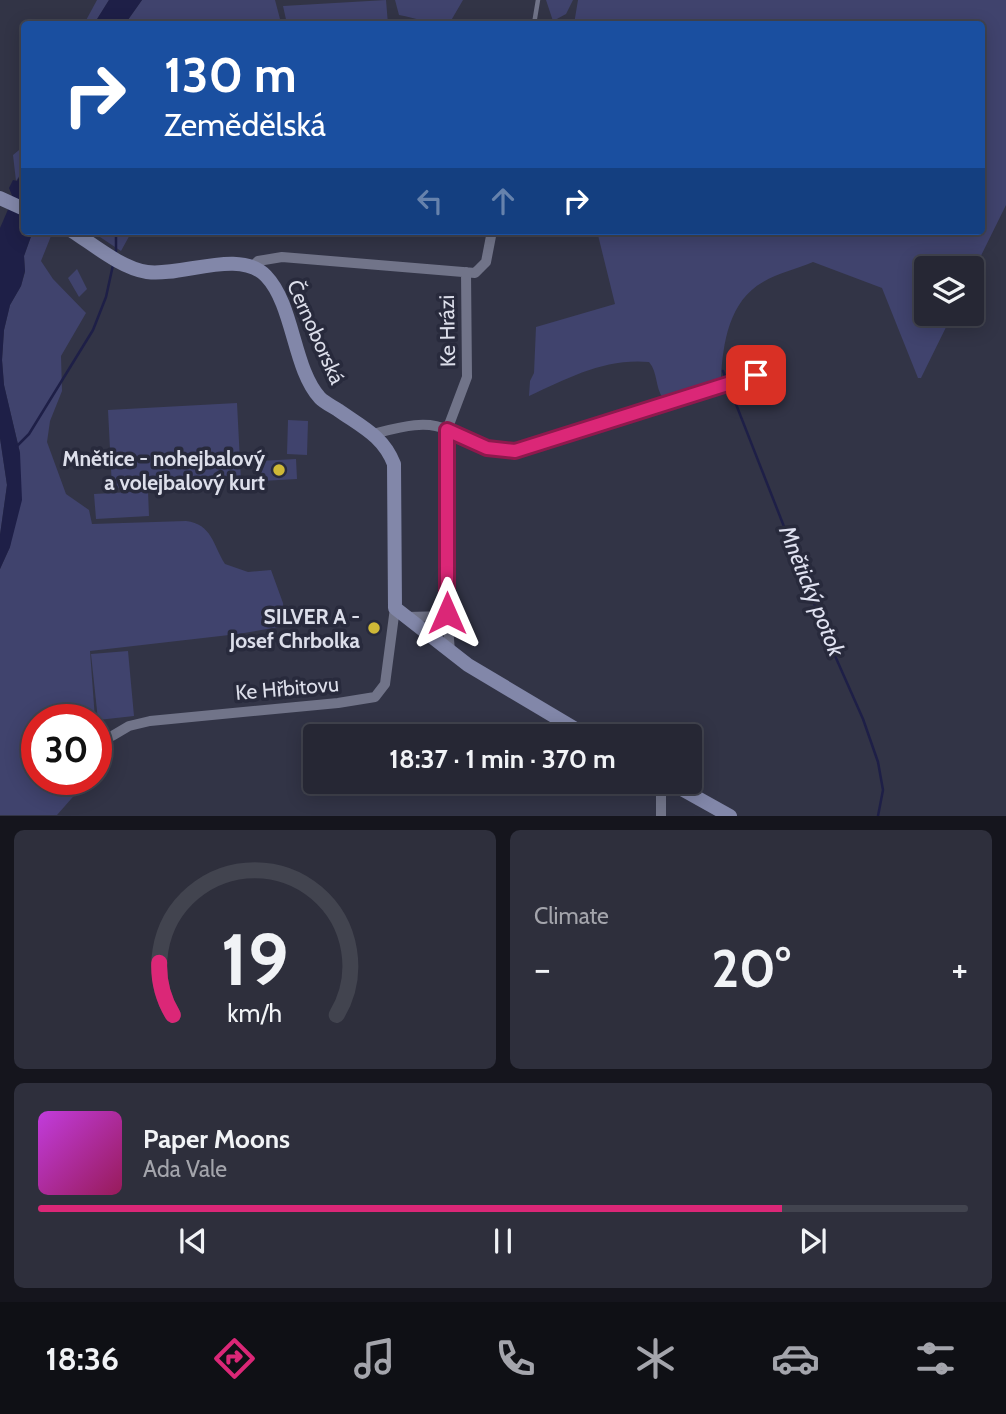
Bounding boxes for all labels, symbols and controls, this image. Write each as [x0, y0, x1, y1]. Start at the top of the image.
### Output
text: 130 m [164, 45, 297, 104]
icon: right [49, 49, 140, 140]
text: Zemědělská [164, 105, 326, 144]
icon: left [411, 182, 449, 220]
icon: ahead [484, 182, 522, 220]
icon: right [557, 182, 595, 220]
map controls [914, 256, 984, 326]
button: layers [914, 256, 984, 326]
street label: Černoborská [282, 276, 350, 388]
street label: Ke Hrázi [434, 295, 460, 367]
pin [726, 345, 786, 405]
icon: arrive [737, 356, 775, 394]
place label: Mnětice - nohejbalový a volejbalový kurt [62, 446, 266, 495]
marker: Mnětice - nohejbalový a volejbalový kurt [271, 462, 287, 478]
water label: Mnětický potok [773, 521, 851, 661]
position arrow [410, 576, 484, 650]
place label: SILVER A - Josef Chrbolka [229, 604, 361, 653]
marker: SILVER A - Josef Chrbolka [366, 620, 382, 636]
street label: Ke Hřbitovu [234, 671, 340, 705]
speed limit sign: 30 [21, 704, 112, 795]
text: 18:37 · 1 min · 370 m [389, 743, 616, 775]
text: Climate [534, 902, 609, 930]
text: 19 [221, 916, 289, 1004]
text: 20° [711, 937, 791, 1000]
text: − [534, 945, 551, 992]
text: + [951, 945, 968, 992]
text: km/h [228, 998, 282, 1028]
text: Paper Moons [143, 1123, 290, 1155]
text: Ada Vale [143, 1155, 227, 1183]
icon: previous [174, 1222, 212, 1260]
icon: pause [484, 1222, 522, 1260]
icon: next [794, 1222, 832, 1260]
icon: directions [210, 1334, 259, 1383]
icon: music [350, 1334, 399, 1383]
icon: phone [491, 1334, 540, 1383]
icon: climate [631, 1334, 680, 1383]
icon: car [771, 1334, 820, 1383]
icon: filters [911, 1334, 960, 1383]
text: 18:36 [46, 1339, 119, 1378]

